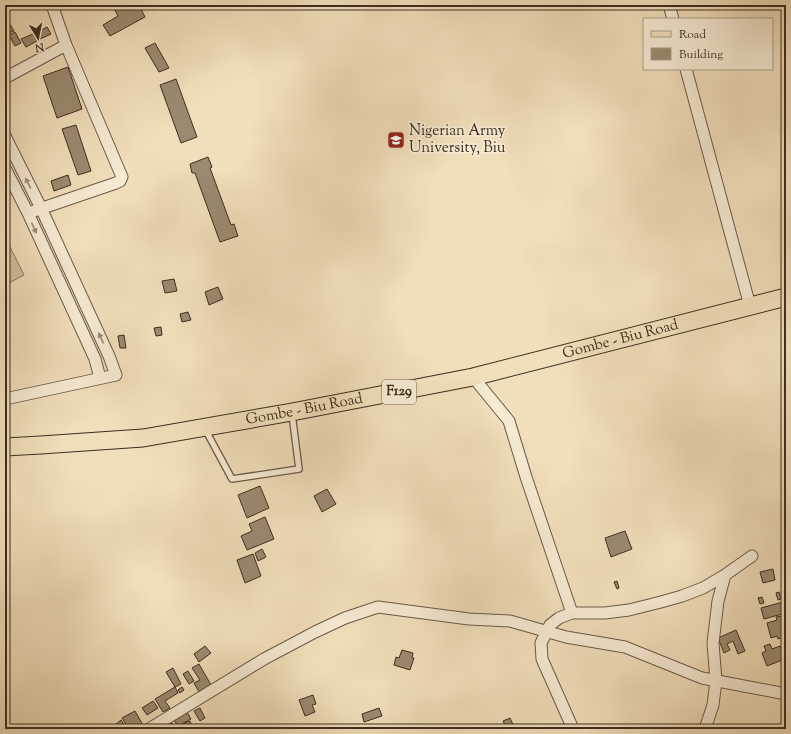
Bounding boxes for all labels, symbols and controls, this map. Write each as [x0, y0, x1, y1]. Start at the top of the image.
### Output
north arrow [18, 18, 58, 58]
legend [643, 18, 773, 70]
text: Road [679, 26, 706, 44]
text: N [34, 38, 46, 56]
text: Building [679, 46, 723, 64]
place label: Nigerian Army University, Biu [409, 121, 506, 159]
school or university icon: Nigerian Army University, Biu [386, 130, 406, 150]
one-way arrow [25, 177, 32, 188]
one-way arrow [31, 222, 37, 234]
street label: Gombe - Biu Road [560, 314, 681, 364]
one-way arrow [98, 333, 104, 344]
road number: F129 [382, 380, 416, 404]
street label: Gombe - Biu Road [244, 388, 365, 430]

